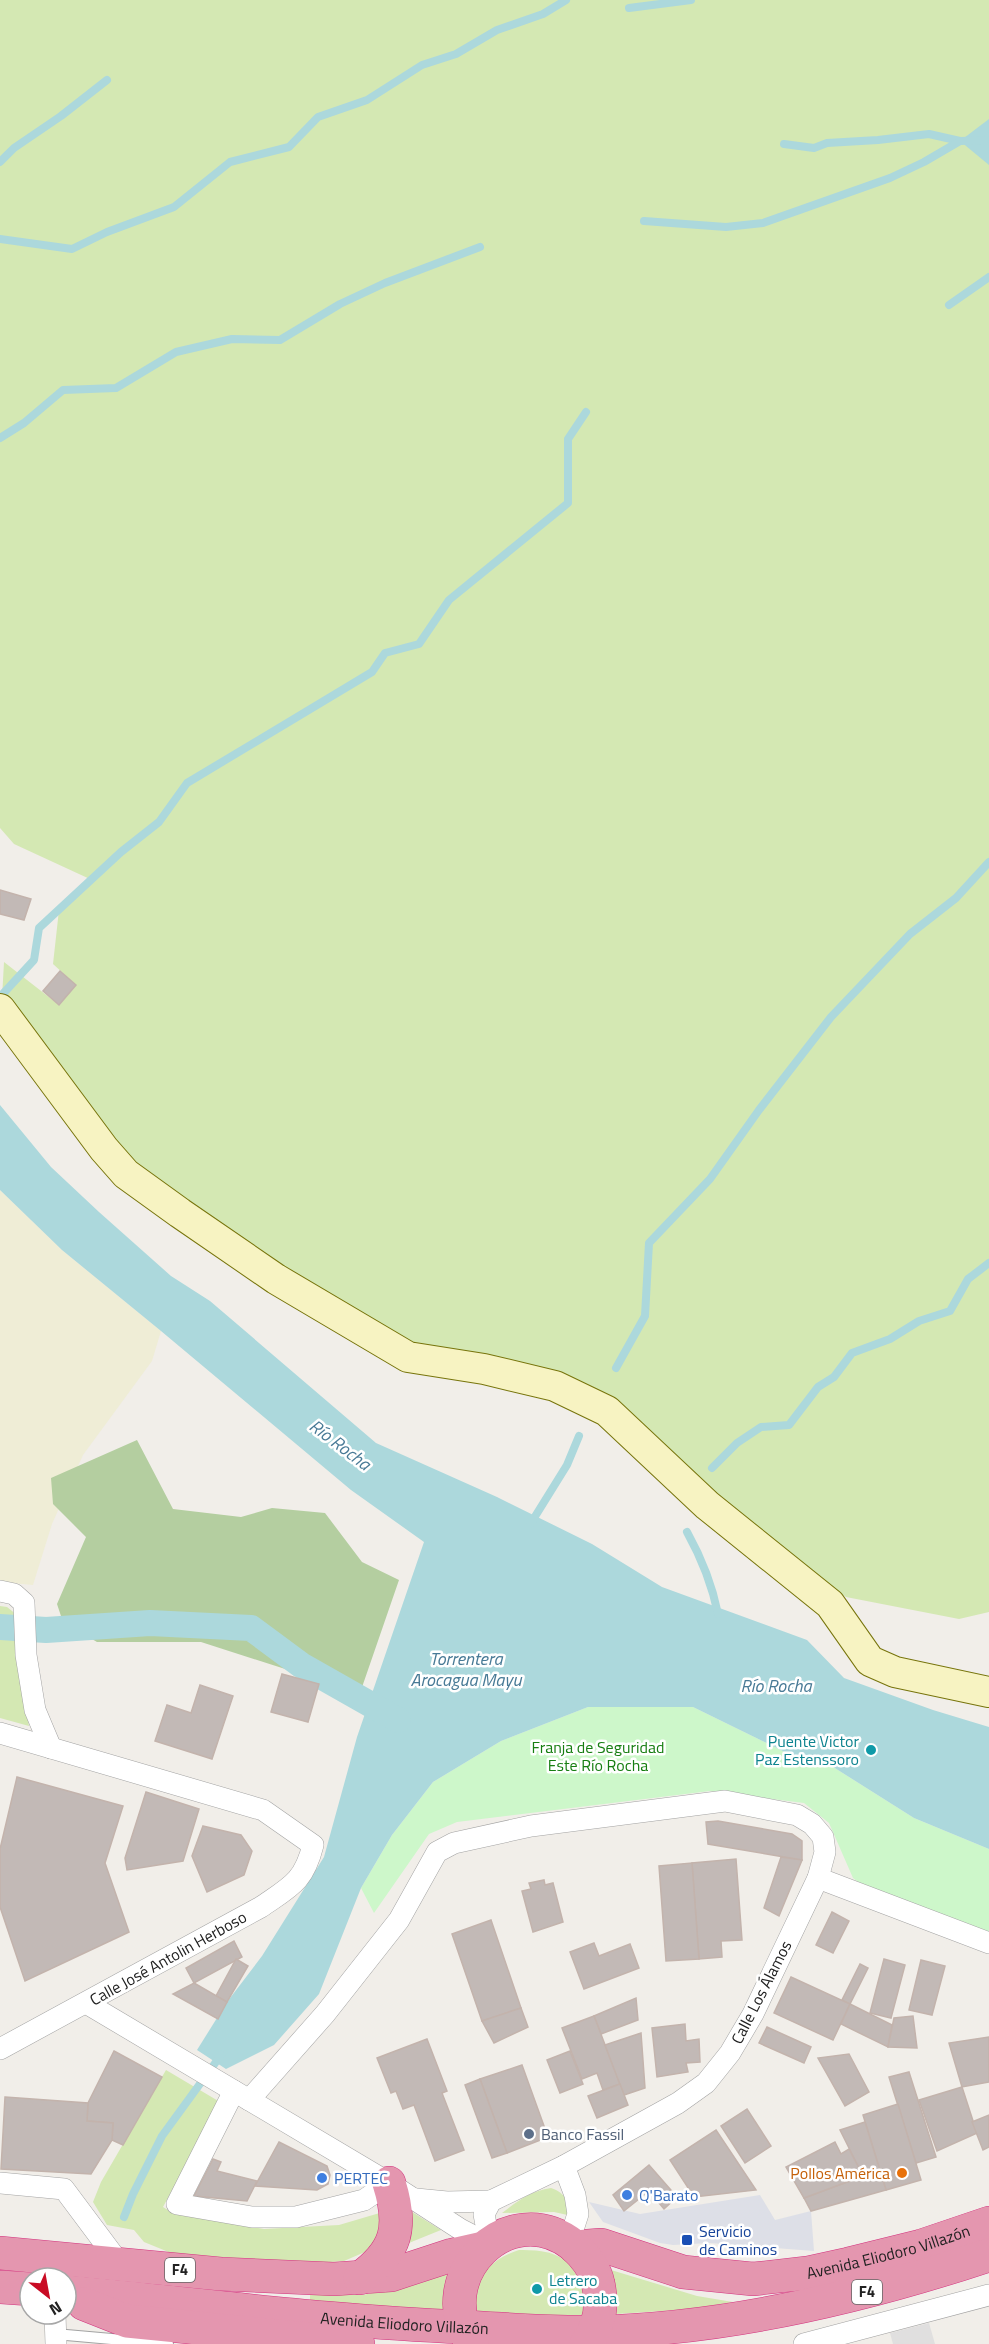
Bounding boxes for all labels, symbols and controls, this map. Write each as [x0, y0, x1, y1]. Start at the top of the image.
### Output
water label: Río Rocha [304, 1412, 378, 1477]
water label: Torrentera Arocagua Mayu [411, 1645, 522, 1693]
water label: Río Rocha [741, 1672, 812, 1699]
place label: Puente Victor Paz Estenssoro [755, 1729, 859, 1771]
park label: Franja de Seguridad Este Río Rocha [532, 1735, 664, 1777]
marker: Puente Victor Paz Estenssoro [864, 1743, 878, 1757]
street label: Calle José Antolin Herboso [85, 1905, 251, 2011]
street label: Calle Los Álamos [725, 1936, 797, 2048]
place label: Banco Fassil [541, 2122, 624, 2146]
marker: Banco Fassil [522, 2127, 536, 2141]
place label: Pollos América [790, 2161, 890, 2185]
place label: PERTEC [334, 2166, 388, 2190]
marker: Pollos América [895, 2166, 909, 2180]
marker: PERTEC [315, 2171, 329, 2185]
place label: Q'Barato [639, 2183, 698, 2207]
marker: Q'Barato [620, 2188, 634, 2202]
street label: Avenida Eliodoro Villazón [804, 2218, 973, 2285]
place label: Servicio de Caminos [699, 2219, 777, 2261]
marker: Servicio de Caminos [680, 2233, 694, 2247]
road number: F4 [165, 2258, 195, 2282]
north arrow [18, 2266, 78, 2326]
place label: Letrero de Sacaba [549, 2268, 617, 2310]
road number: F4 [852, 2280, 882, 2304]
marker: Letrero de Sacaba [530, 2282, 544, 2296]
text: N [45, 2296, 67, 2322]
street label: Avenida Eliodoro Villazón [319, 2306, 489, 2340]

